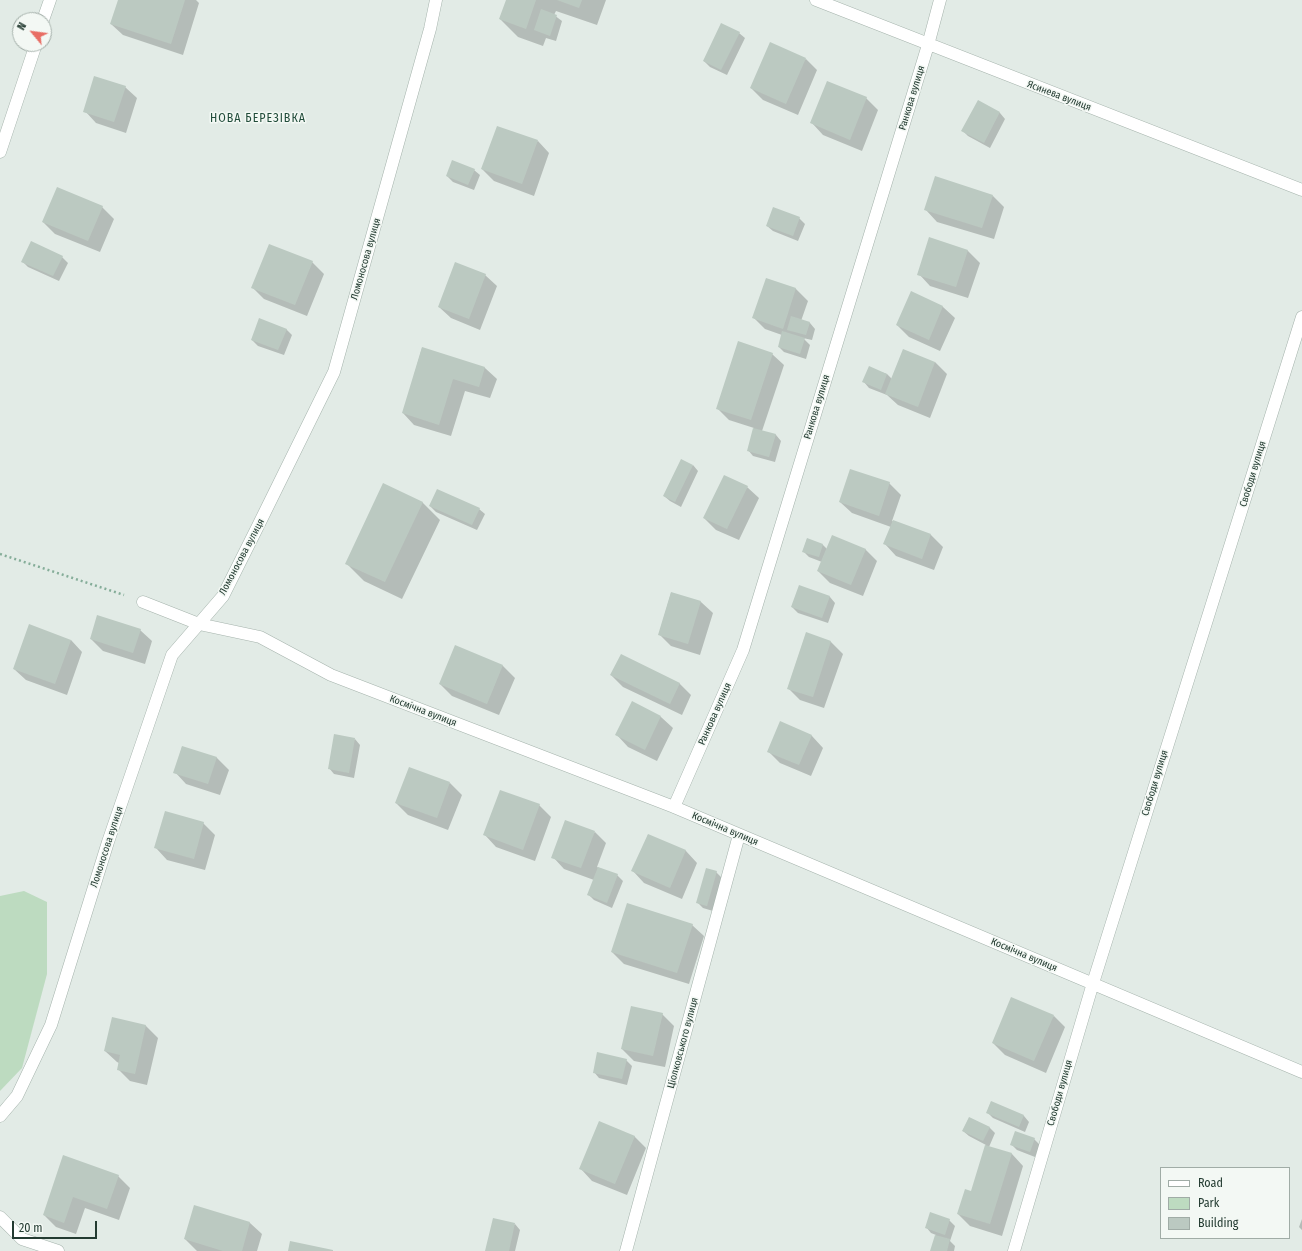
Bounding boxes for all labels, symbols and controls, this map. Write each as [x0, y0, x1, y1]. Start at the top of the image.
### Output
north arrow [12, 12, 52, 52]
text: N [15, 20, 29, 32]
street label: Ранкова вулиця [896, 64, 928, 132]
street label: Ясинева вулиця [1025, 78, 1093, 114]
district label: НОВА БЕРЕЗІВКА [210, 112, 306, 126]
street label: Ломоносова вулиця [349, 217, 383, 301]
street label: Ранкова вулиця [801, 373, 833, 441]
street label: Свободи вулиця [1237, 440, 1269, 508]
street label: Ломоносова вулиця [217, 517, 267, 597]
street label: Ранкова вулиця [696, 681, 734, 747]
street label: Космічна вулиця [388, 693, 458, 729]
street label: Свободи вулиця [1139, 749, 1171, 817]
street label: Ломоносова вулиця [88, 805, 126, 889]
street label: Космічна вулиця [690, 810, 760, 848]
street label: Космічна вулиця [989, 936, 1059, 974]
street label: Ціолковського вулиця [665, 996, 701, 1090]
street label: Свободи вулиця [1045, 1059, 1075, 1127]
legend [1160, 1167, 1290, 1239]
text: Road [1198, 1176, 1223, 1190]
text: Park [1198, 1196, 1219, 1210]
scale bar [14, 1213, 99, 1239]
text: Building [1198, 1216, 1238, 1230]
text: 20 m [19, 1221, 43, 1235]

